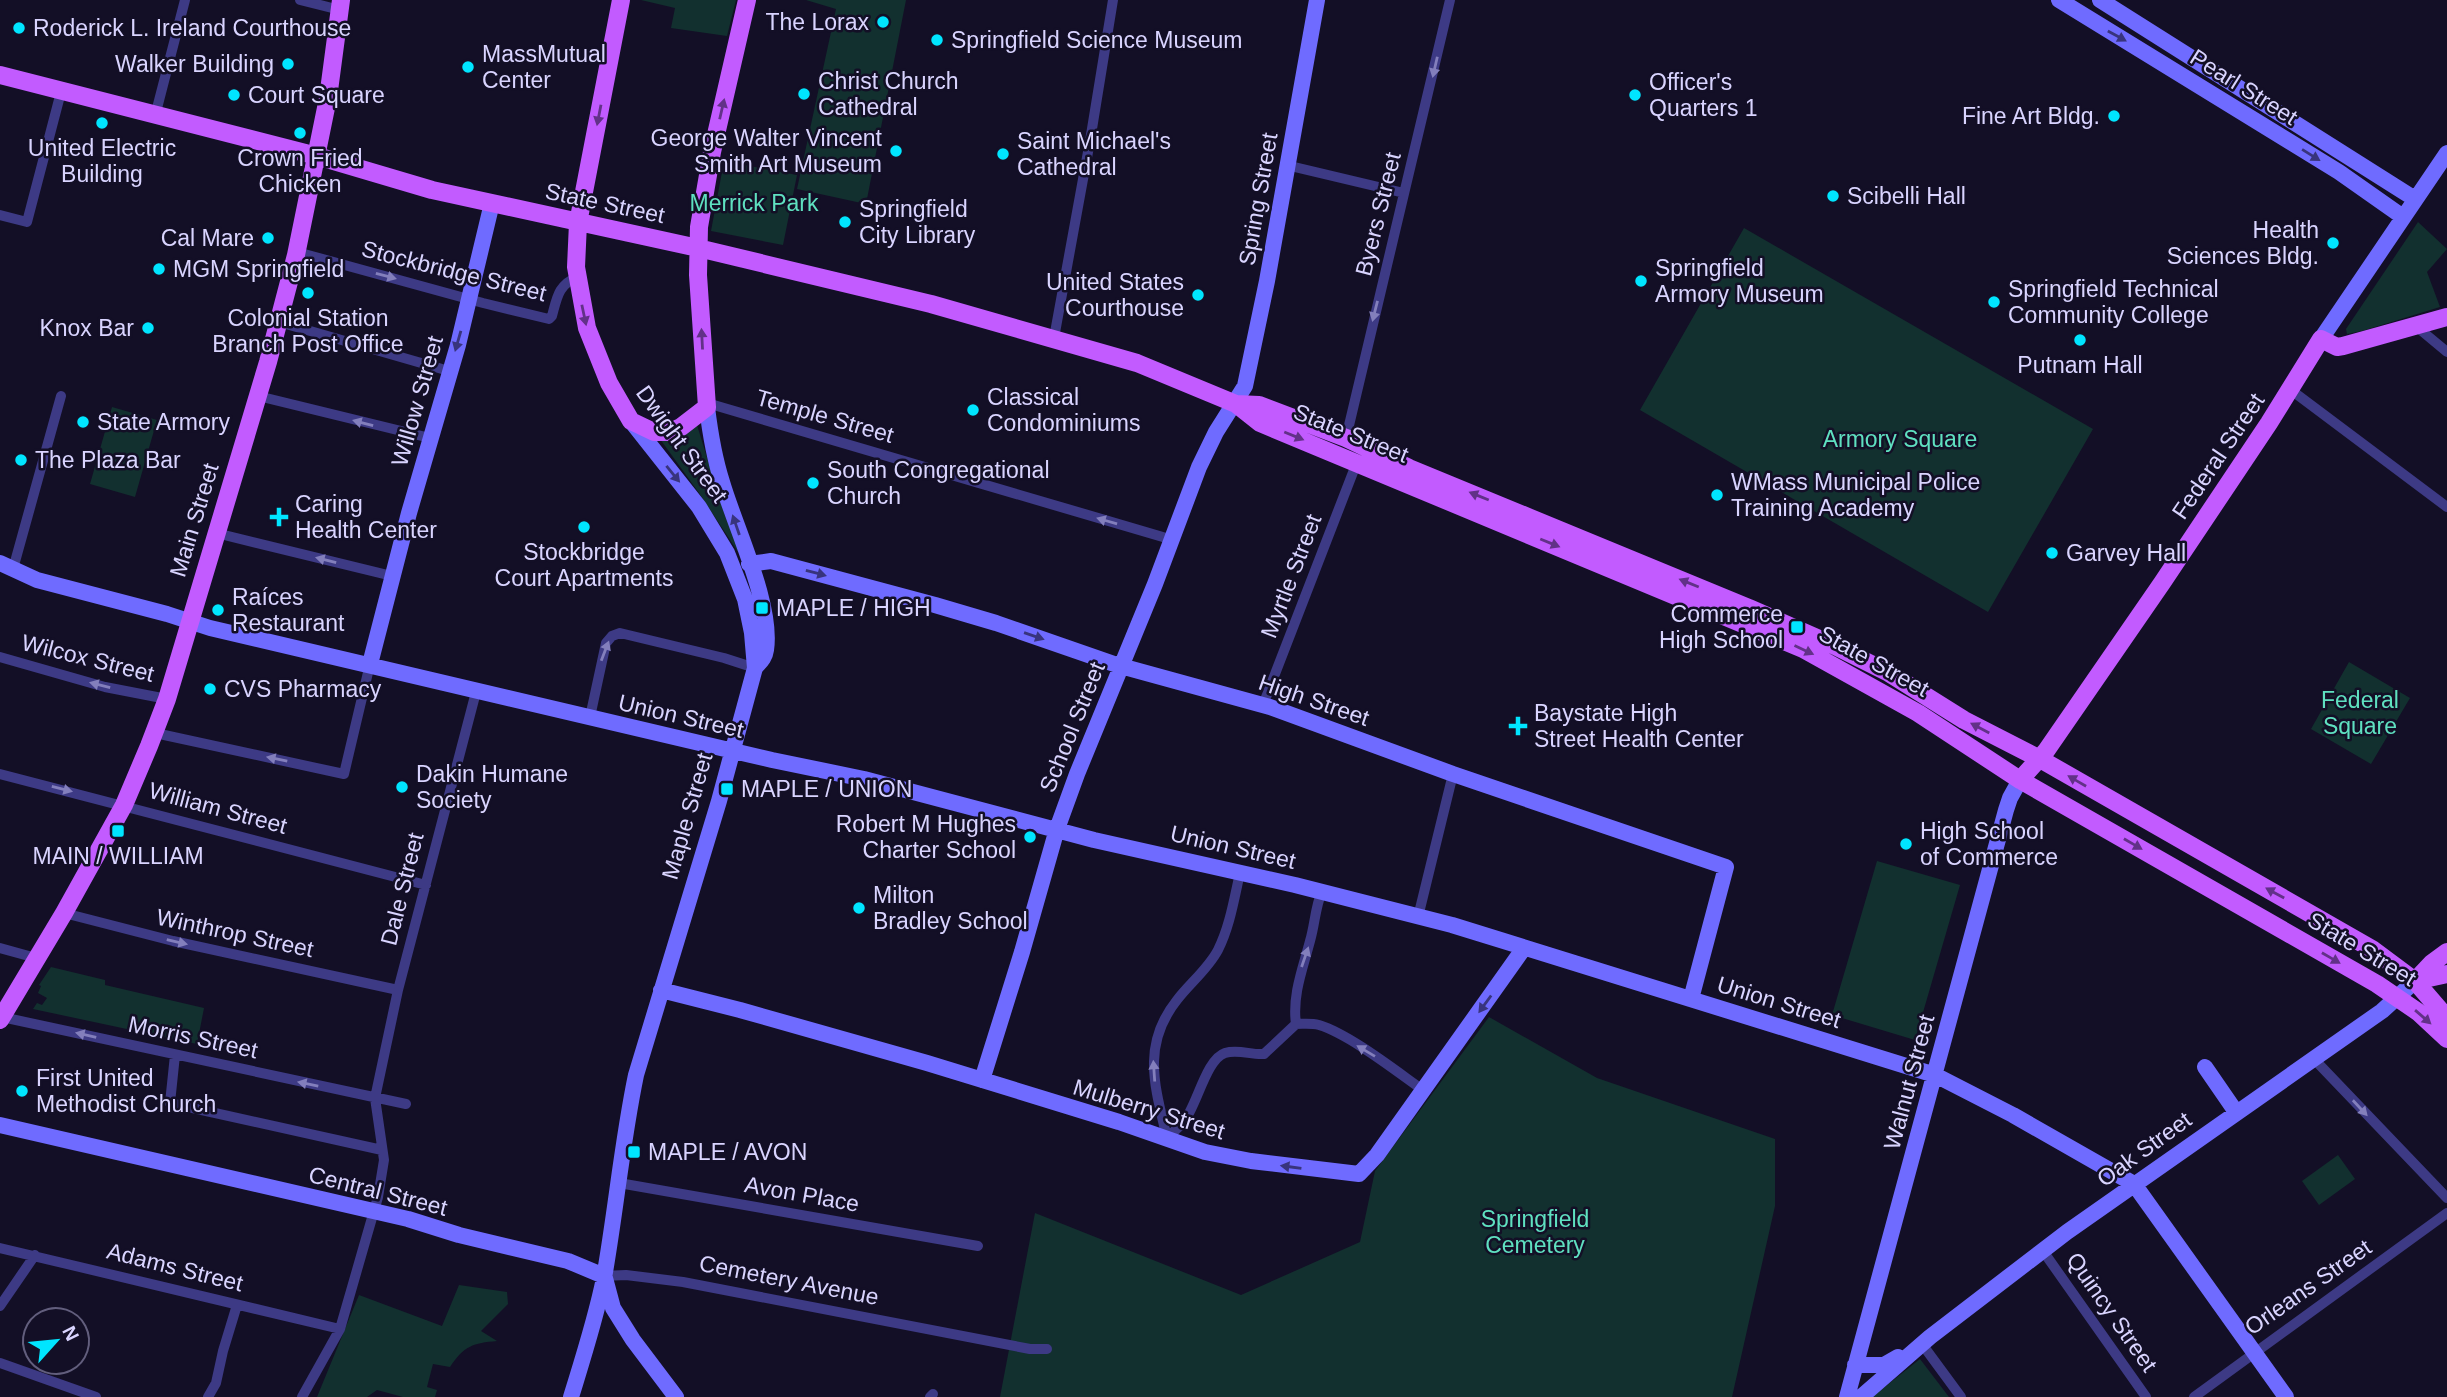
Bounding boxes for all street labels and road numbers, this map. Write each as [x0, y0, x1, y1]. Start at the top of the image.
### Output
street label: Pearl Street [2186, 44, 2303, 131]
street label: Spring Street [1234, 130, 1283, 267]
street label: Byers Street [1350, 149, 1406, 279]
street label: State Street [543, 178, 668, 228]
street label: Stockbridge Street [359, 235, 550, 307]
street label: Willow Street [386, 332, 448, 469]
street label: Dwight Street [631, 381, 733, 508]
street label: Temple Street [753, 384, 897, 448]
street label: Federal Street [2166, 388, 2270, 524]
street label: State Street [1290, 398, 1413, 468]
street label: Main Street [164, 459, 224, 580]
street label: Myrtle Street [1256, 510, 1327, 642]
street label: State Street [1815, 620, 1934, 702]
street label: Wilcox Street [19, 629, 157, 687]
street label: School Street [1034, 658, 1110, 796]
street label: High Street [1255, 669, 1373, 731]
street label: Union Street [616, 689, 747, 743]
street label: Maple Street [657, 749, 718, 882]
street label: William Street [146, 777, 290, 839]
street label: Union Street [1168, 820, 1299, 874]
street label: Dale Street [375, 829, 429, 948]
street label: Winthrop Street [154, 904, 316, 962]
street label: State Street [2303, 907, 2421, 992]
street label: Union Street [1714, 971, 1845, 1033]
street label: Morris Street [126, 1011, 261, 1064]
street label: Walnut Street [1879, 1011, 1940, 1152]
street label: Mulberry Street [1070, 1074, 1229, 1145]
street label: Oak Street [2092, 1106, 2197, 1192]
street label: Central Street [306, 1161, 451, 1221]
street label: Avon Place [743, 1171, 861, 1217]
street label: Orleans Street [2240, 1233, 2377, 1340]
street label: Adams Street [104, 1238, 246, 1297]
street label: Quincy Street [2061, 1247, 2163, 1377]
street label: Cemetery Avenue [697, 1250, 881, 1310]

